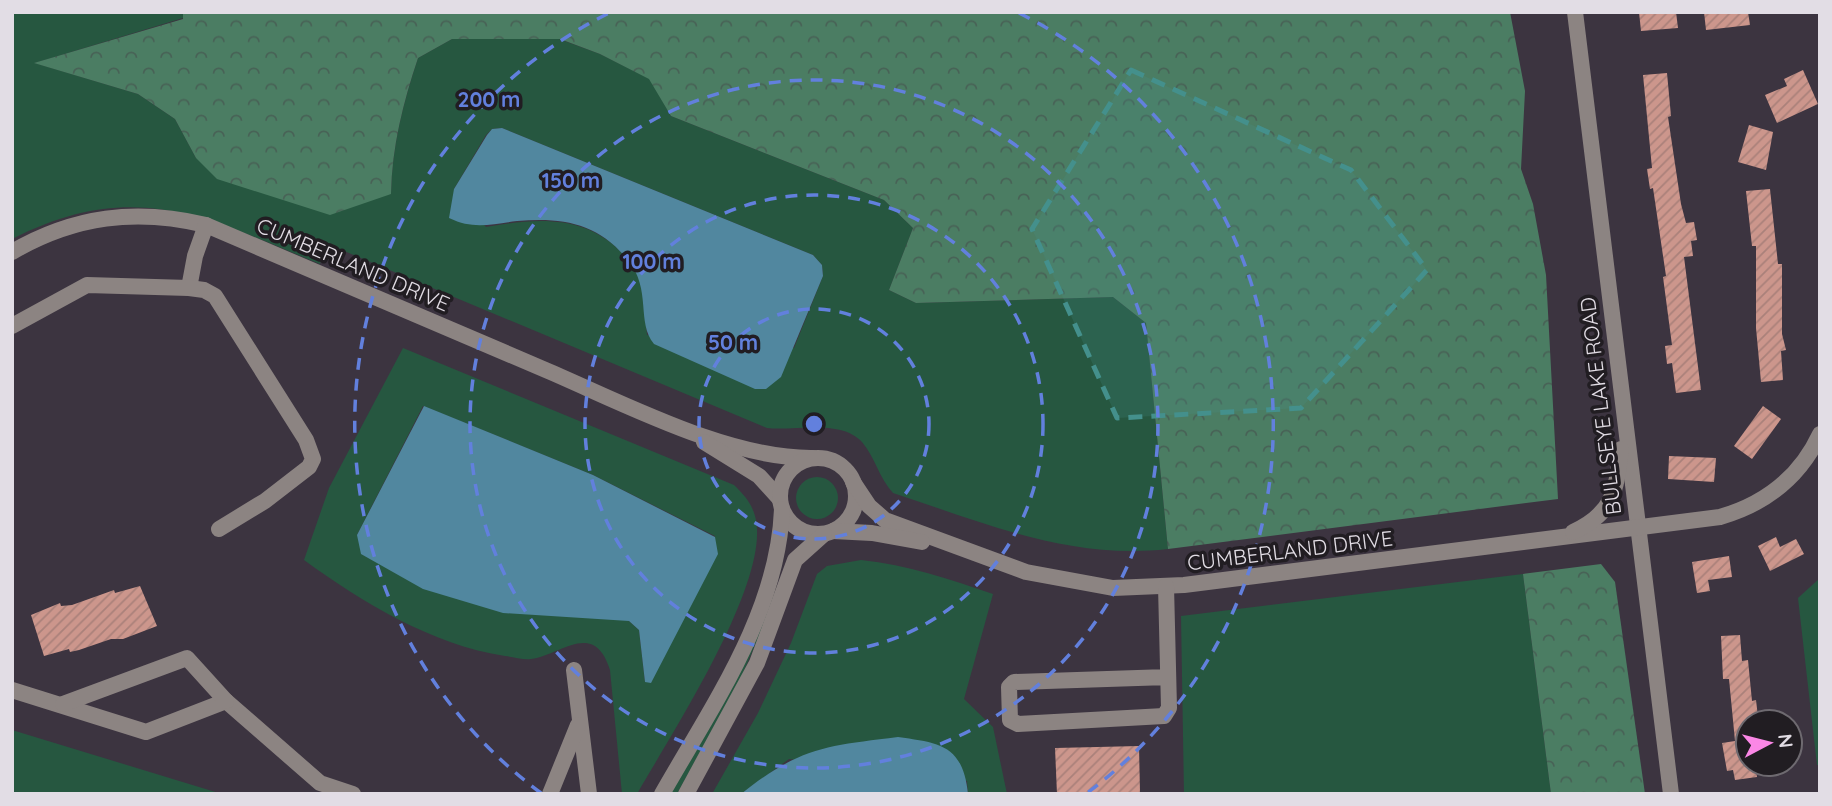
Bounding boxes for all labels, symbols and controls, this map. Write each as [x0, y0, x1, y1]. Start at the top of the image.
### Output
text: 200 m [458, 86, 520, 112]
text: 150 m [542, 167, 600, 193]
street label: CUMBERLAND DRIVE [253, 212, 454, 316]
text: 100 m [622, 248, 682, 274]
street label: BULLSEYE LAKE ROAD [1574, 296, 1626, 517]
text: 50 m [708, 329, 758, 355]
centre of rings [802, 412, 826, 436]
street label: CUMBERLAND DRIVE [1186, 524, 1394, 576]
north arrow [1734, 708, 1804, 778]
text: N [1773, 733, 1799, 749]

